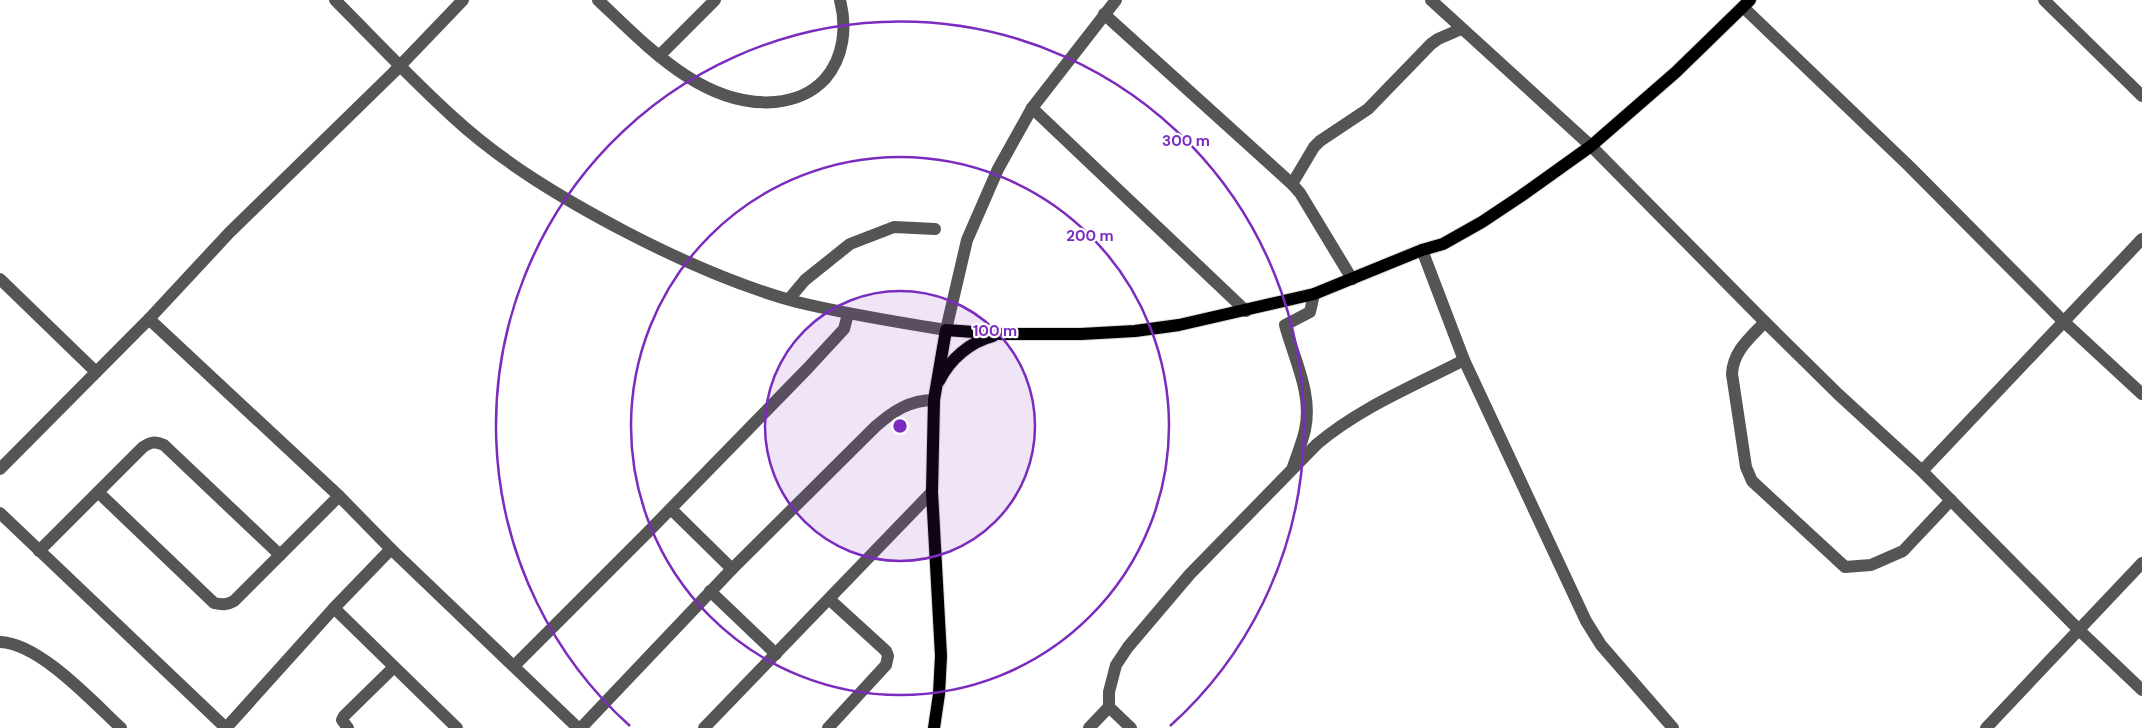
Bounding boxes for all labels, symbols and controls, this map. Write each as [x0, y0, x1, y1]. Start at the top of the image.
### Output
text: 300 m [1162, 131, 1210, 151]
text: 200 m [1066, 226, 1114, 246]
text: 100 m [973, 321, 1017, 341]
centre of rings [891, 417, 909, 435]

